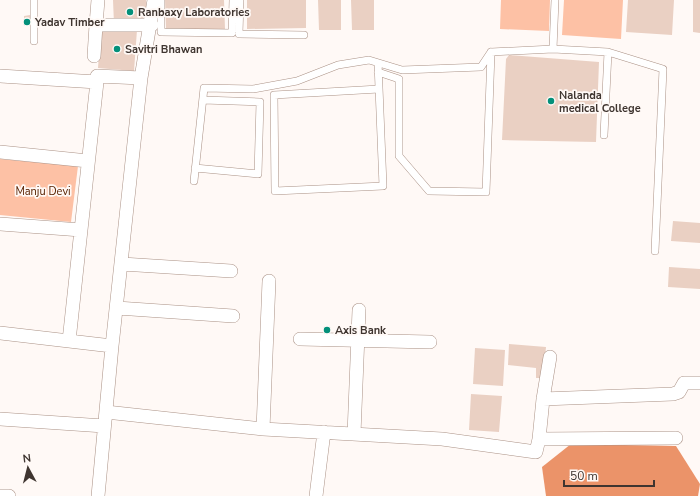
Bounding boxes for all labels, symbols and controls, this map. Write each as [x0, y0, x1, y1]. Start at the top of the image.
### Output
place label: Ranbaxy Laboratories [138, 5, 250, 20]
marker: Ranbaxy Laboratories [125, 7, 135, 17]
place label: Yadav Timber [34, 15, 105, 30]
marker: Yadav Timber [22, 17, 32, 27]
place label: Savitri Bhawan [125, 42, 203, 57]
marker: Savitri Bhawan [112, 44, 122, 54]
place label: Nalanda medical College [559, 88, 641, 116]
marker: Nalanda medical College [546, 96, 556, 106]
park label: Manju Devi [15, 184, 71, 199]
place label: Axis Bank [335, 323, 387, 338]
marker: Axis Bank [322, 325, 332, 335]
north arrow [8, 448, 48, 488]
text: N [22, 451, 32, 467]
scale bar [564, 462, 654, 488]
text: 50 m [570, 468, 598, 484]

